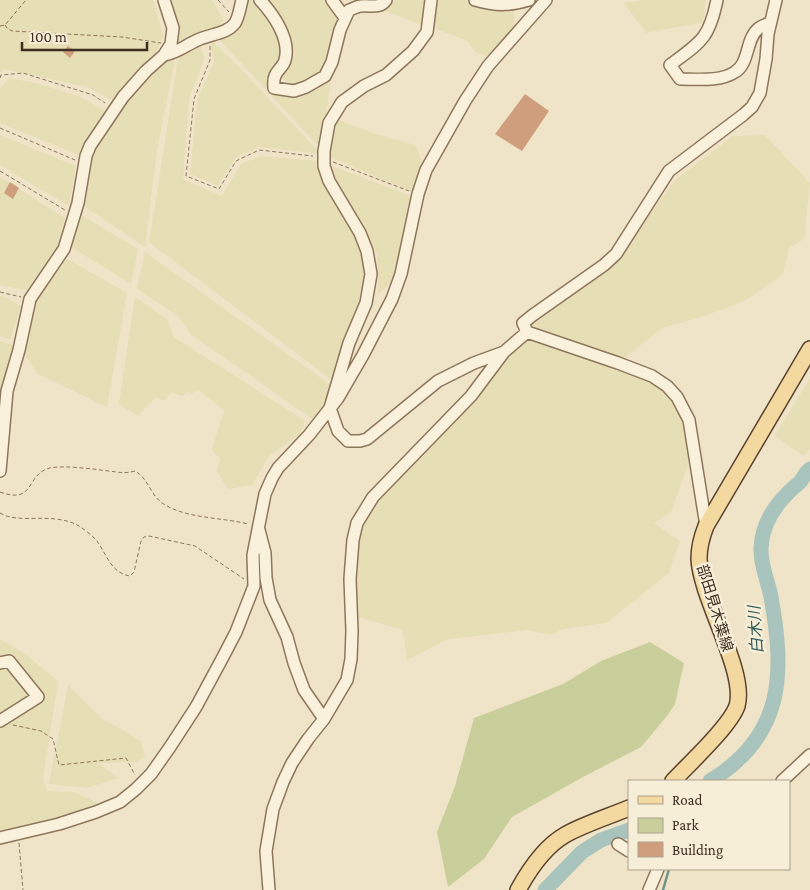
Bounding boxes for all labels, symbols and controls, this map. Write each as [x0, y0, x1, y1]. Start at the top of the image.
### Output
scale bar [22, 20, 148, 52]
text: 100 m [30, 29, 67, 45]
street label: 部田見木葉線 [694, 563, 736, 653]
water label: 白木川 [745, 603, 766, 655]
legend [628, 780, 790, 870]
text: Road [672, 792, 703, 808]
text: Park [672, 817, 699, 833]
text: Building [672, 842, 723, 859]

